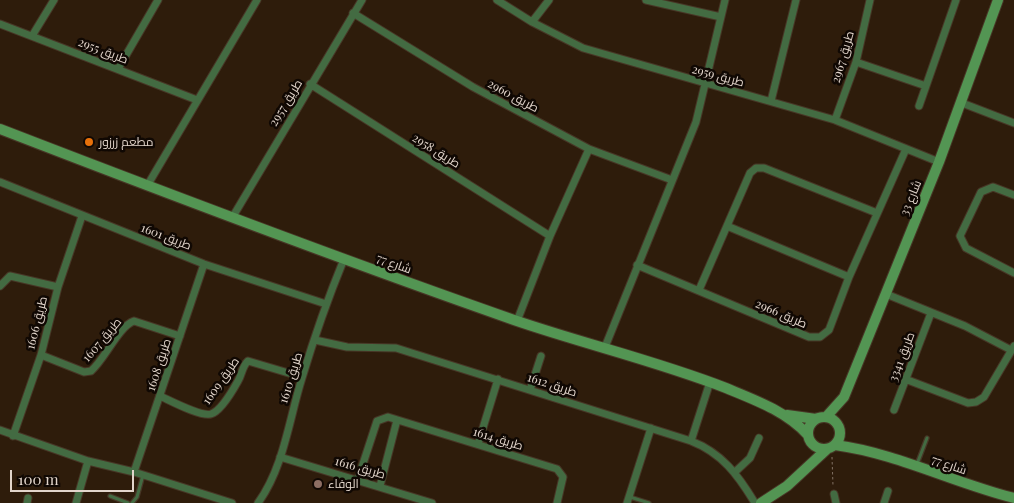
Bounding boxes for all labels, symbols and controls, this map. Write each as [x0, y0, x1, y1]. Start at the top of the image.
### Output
street label: طريق 2967 [829, 29, 857, 85]
street label: طريق 2955 [76, 35, 130, 67]
street label: طريق 2959 [690, 62, 746, 90]
street label: طريق 2957 [266, 77, 306, 129]
street label: طريق 2960 [485, 77, 541, 115]
street label: طريق 2958 [410, 131, 462, 171]
place label: مطعم زرزور [99, 135, 153, 149]
marker: مطعم زرزور [83, 136, 95, 148]
street label: شارع 33 [897, 178, 925, 218]
street label: طريق 1601 [139, 221, 193, 253]
street label: شارع 77 [375, 251, 413, 277]
street label: طريق 1606 [23, 295, 51, 351]
street label: طريق 2966 [753, 297, 809, 331]
street label: طريق 1607 [79, 315, 125, 365]
street label: طريق 3341 [886, 330, 918, 384]
street label: طريق 1608 [144, 337, 174, 393]
street label: طريق 1610 [276, 351, 306, 405]
street label: طريق 1609 [200, 355, 242, 407]
street label: طريق 1612 [525, 370, 579, 400]
street label: طريق 1614 [471, 425, 525, 453]
street label: شارع 77 [930, 452, 968, 478]
street label: طريق 1616 [333, 454, 387, 482]
scale bar [12, 460, 136, 492]
text: 100 m [18, 469, 59, 489]
place label: الوفاء [328, 477, 359, 491]
marker: الوفاء [312, 478, 324, 490]

